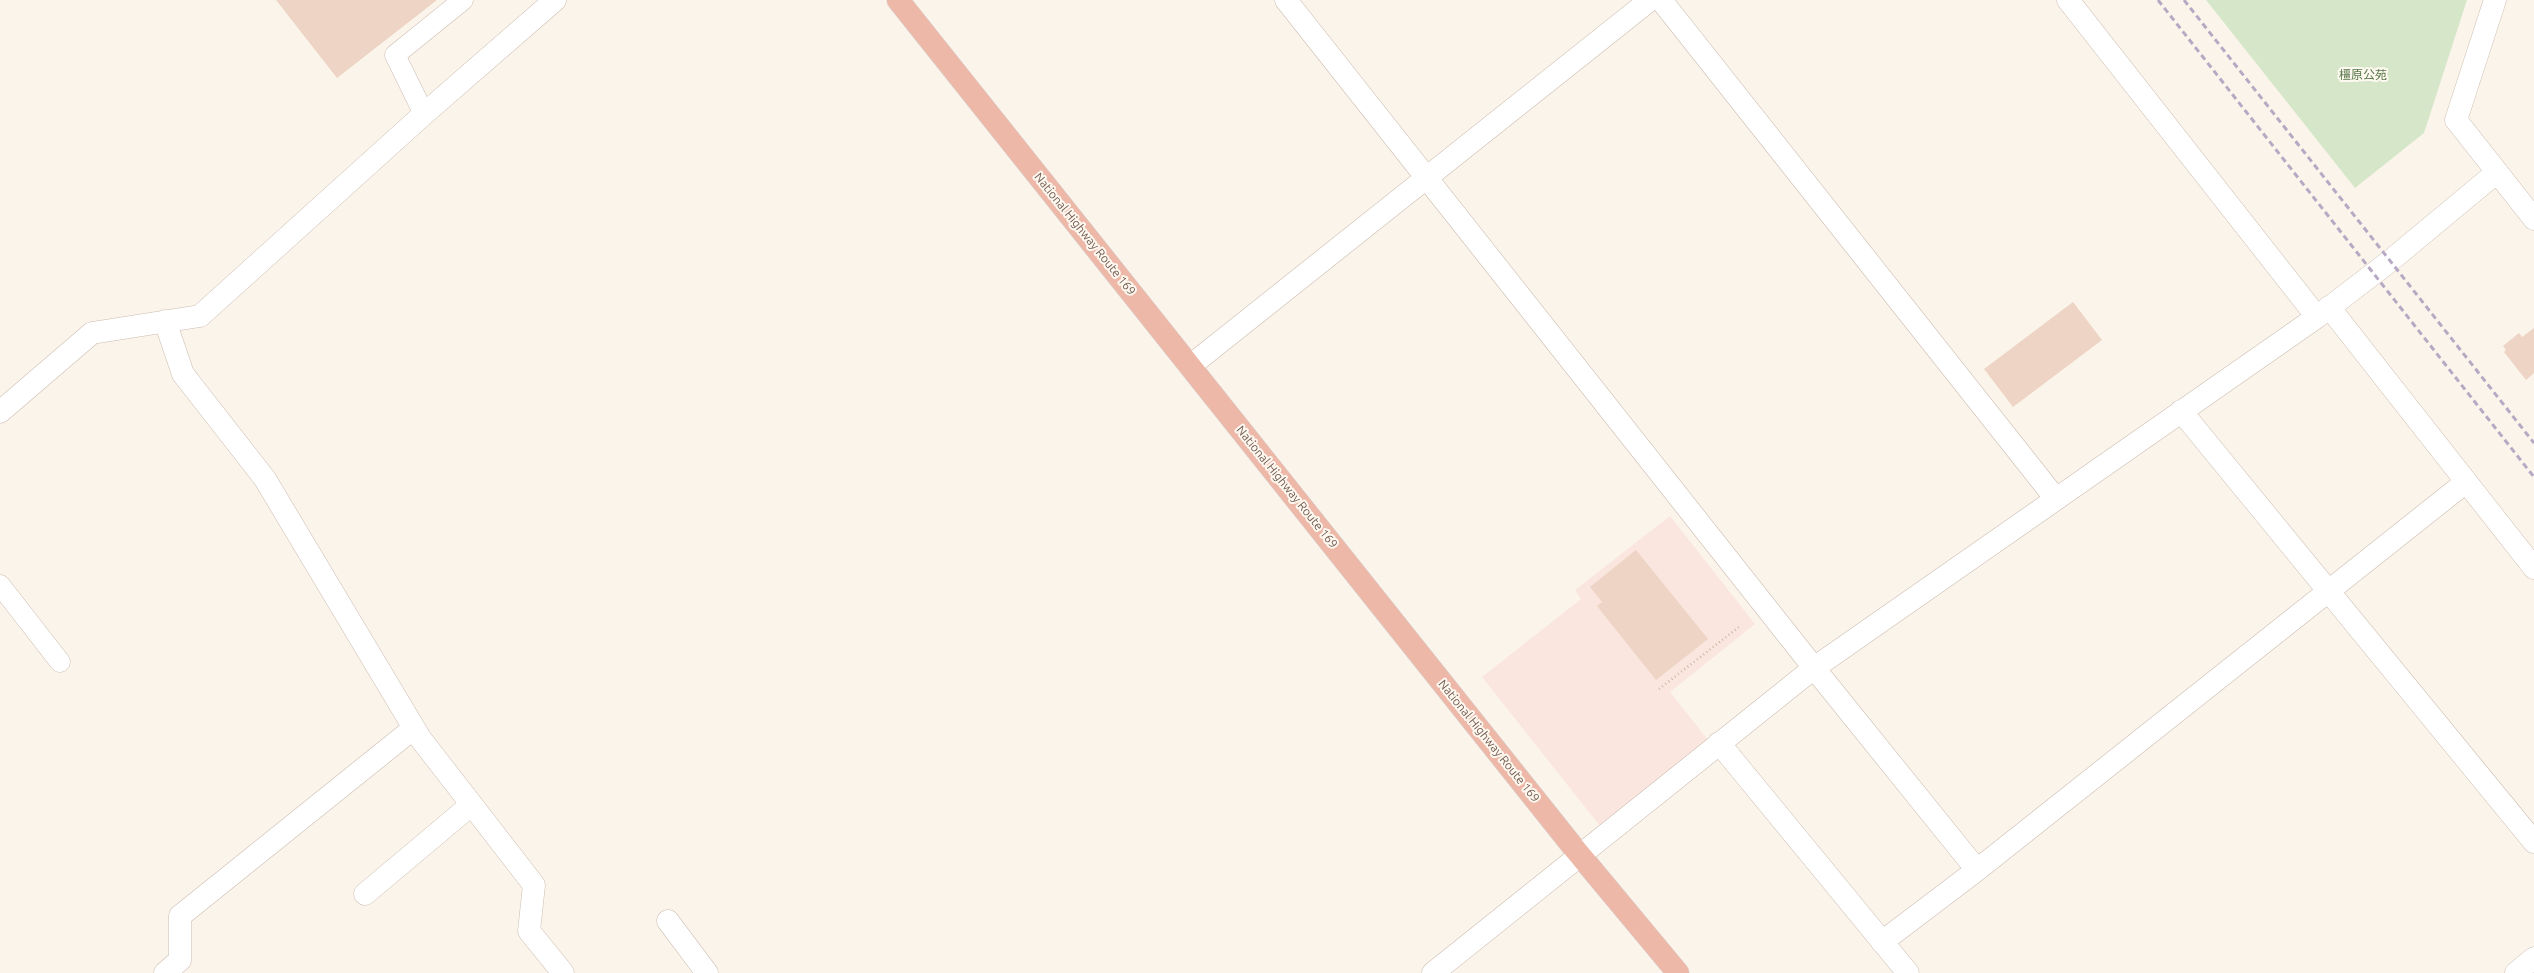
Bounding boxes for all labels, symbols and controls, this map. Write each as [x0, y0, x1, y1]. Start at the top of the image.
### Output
park label: 橿原公苑 [2339, 68, 2387, 82]
street label: National Highway Route 169 [1031, 170, 1139, 298]
street label: National Highway Route 169 [1233, 423, 1341, 551]
street label: National Highway Route 169 [1435, 677, 1543, 805]

